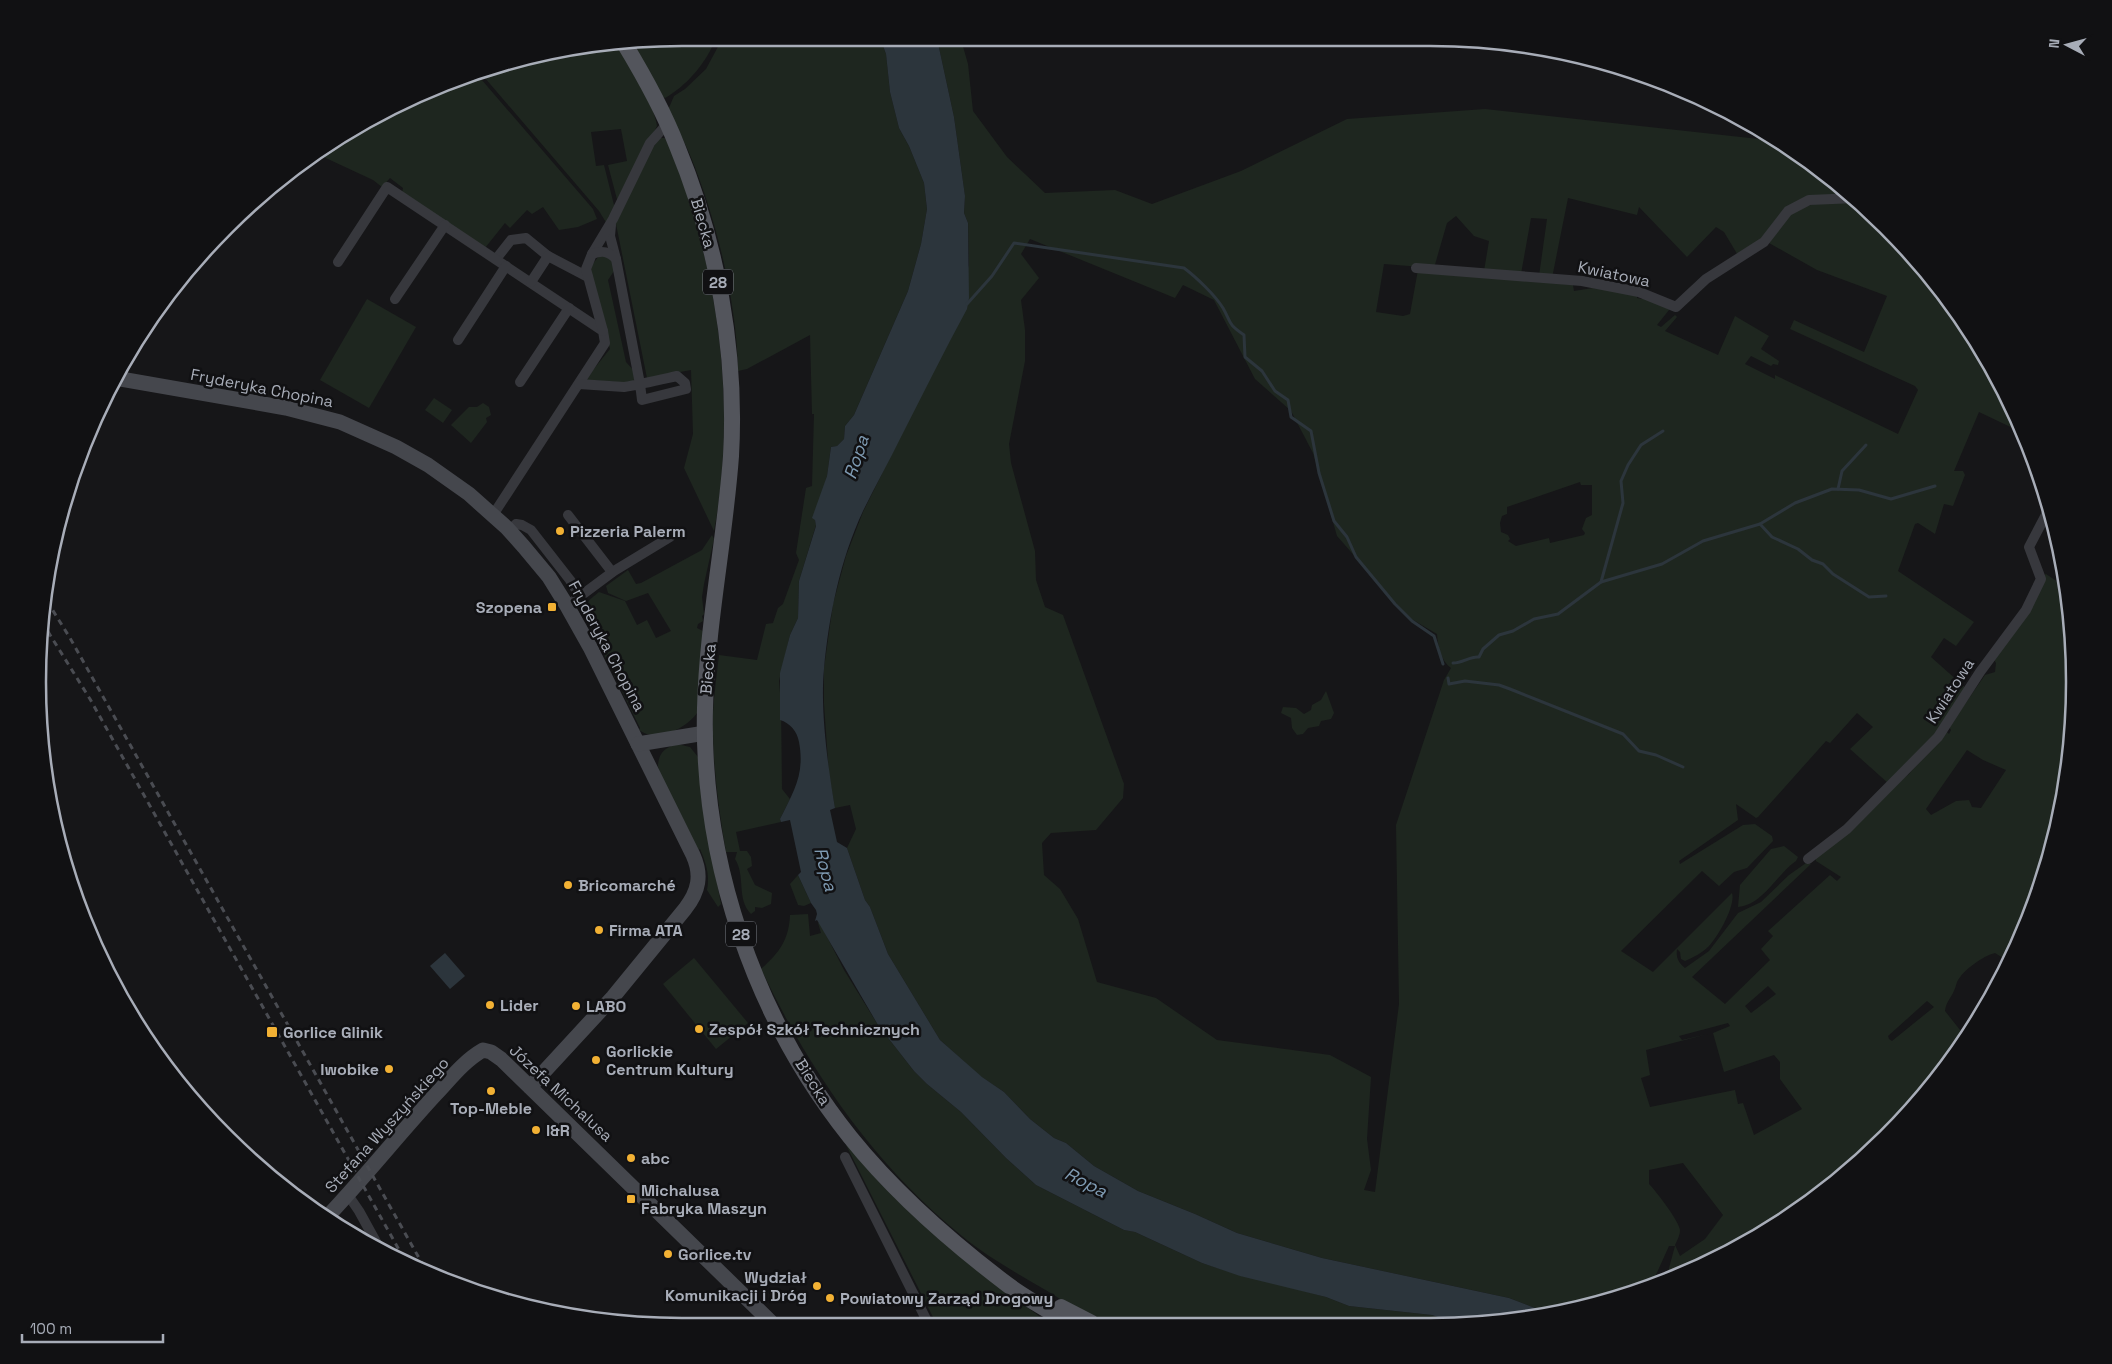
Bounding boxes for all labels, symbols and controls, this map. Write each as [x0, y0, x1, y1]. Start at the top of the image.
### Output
north arrow [2042, 20, 2092, 70]
text: N [2045, 38, 2064, 49]
street label: Biecka [686, 196, 720, 250]
street label: Kwiatowa [1576, 256, 1652, 292]
road number: 28 [703, 270, 733, 294]
street label: Fryderyka Chopina [189, 364, 335, 412]
water label: Ropa [838, 432, 874, 482]
place label: Pizzeria Palerm [570, 521, 686, 542]
marker: Pizzeria Palerm [554, 525, 566, 537]
street label: Fryderyka Chopina [564, 577, 650, 715]
place label: Szopena [476, 597, 542, 618]
marker: Szopena [546, 601, 558, 613]
street label: Biecka [695, 643, 721, 695]
street label: Kwiatowa [1921, 654, 1979, 728]
water label: Ropa [809, 845, 843, 894]
place label: Bricomarché [578, 875, 676, 896]
marker: Bricomarché [562, 879, 574, 891]
place label: Firma ATA [609, 920, 683, 941]
road number: 28 [726, 922, 756, 946]
marker: Firma ATA [593, 924, 605, 936]
place label: Lider [500, 995, 539, 1016]
place label: LABO [586, 996, 626, 1017]
marker: Lider [484, 999, 496, 1011]
marker: LABO [570, 1000, 582, 1012]
place label: Zespół Szkół Technicznych [709, 1019, 920, 1040]
place label: Gorlice Glinik [283, 1022, 383, 1043]
marker: Zespół Szkół Technicznych [693, 1023, 705, 1035]
marker: Gorlice Glinik [265, 1025, 279, 1039]
street label: Józefa Michalusa [505, 1040, 617, 1146]
place label: Gorlickie Centrum Kultury [606, 1041, 734, 1080]
street label: Stefana Wyszyńskiego [320, 1053, 454, 1197]
marker: Gorlickie Centrum Kultury [590, 1054, 602, 1066]
street label: Biecka [791, 1055, 835, 1109]
place label: Iwobike [320, 1059, 379, 1080]
marker: Iwobike [383, 1063, 395, 1075]
marker: Top-Meble [485, 1085, 497, 1097]
place label: Top-Meble [450, 1098, 532, 1119]
place label: I&R [546, 1120, 570, 1141]
marker: I&R [530, 1124, 542, 1136]
place label: abc [641, 1148, 670, 1169]
marker: abc [625, 1152, 637, 1164]
water label: Ropa [1061, 1162, 1112, 1203]
place label: Michalusa Fabryka Maszyn [641, 1180, 767, 1219]
marker: Michalusa Fabryka Maszyn [625, 1193, 637, 1205]
place label: Gorlice.tv [678, 1244, 752, 1265]
marker: Gorlice.tv [662, 1248, 674, 1260]
place label: Wydział Komunikacji i Dróg [665, 1267, 807, 1306]
marker: Wydział Komunikacji i Dróg [811, 1280, 823, 1292]
place label: Powiatowy Zarząd Drogowy [840, 1288, 1053, 1309]
marker: Powiatowy Zarząd Drogowy [824, 1292, 836, 1304]
scale bar [22, 1312, 164, 1344]
text: 100 m [30, 1319, 72, 1338]

